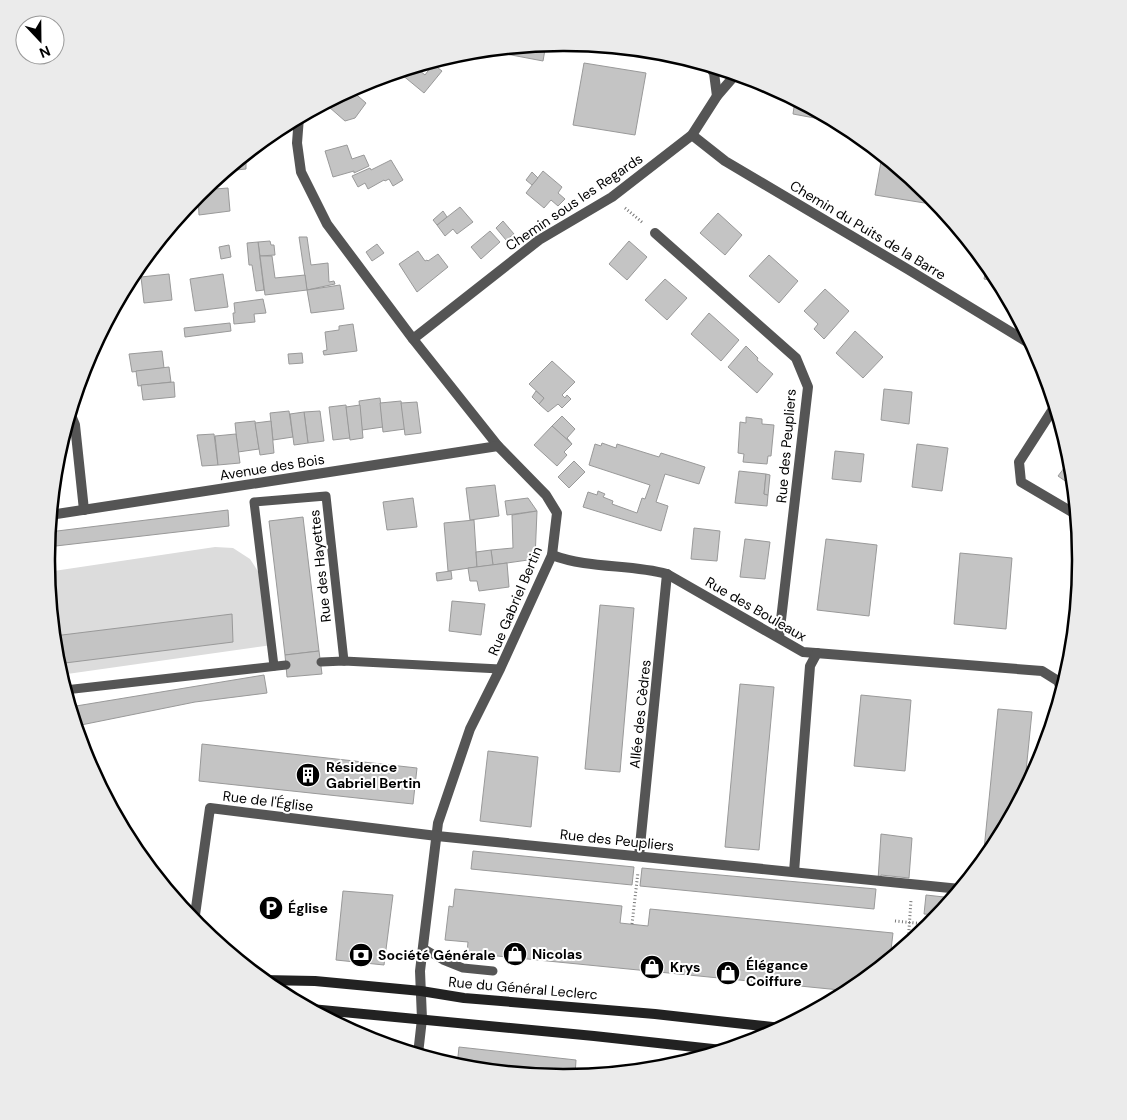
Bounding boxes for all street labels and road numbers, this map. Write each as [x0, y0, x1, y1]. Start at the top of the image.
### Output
street label: Chemin sous les Regards [502, 149, 646, 255]
street label: Chemin du Puits de la Barre [787, 176, 949, 284]
street label: Rue des Peupliers [772, 388, 800, 504]
street label: Avenue des Bois [218, 450, 326, 484]
street label: Rue des Hayettes [305, 509, 335, 623]
street label: Rue Gabriel Bertin [484, 544, 546, 658]
street label: Rue des Bouleaux [702, 573, 810, 645]
street label: Allée des Cèdres [625, 659, 655, 769]
street label: Rue de l'Église [222, 787, 314, 815]
street label: Rue des Peupliers [559, 825, 675, 855]
street label: Rue du Général Leclerc [448, 973, 598, 1003]

